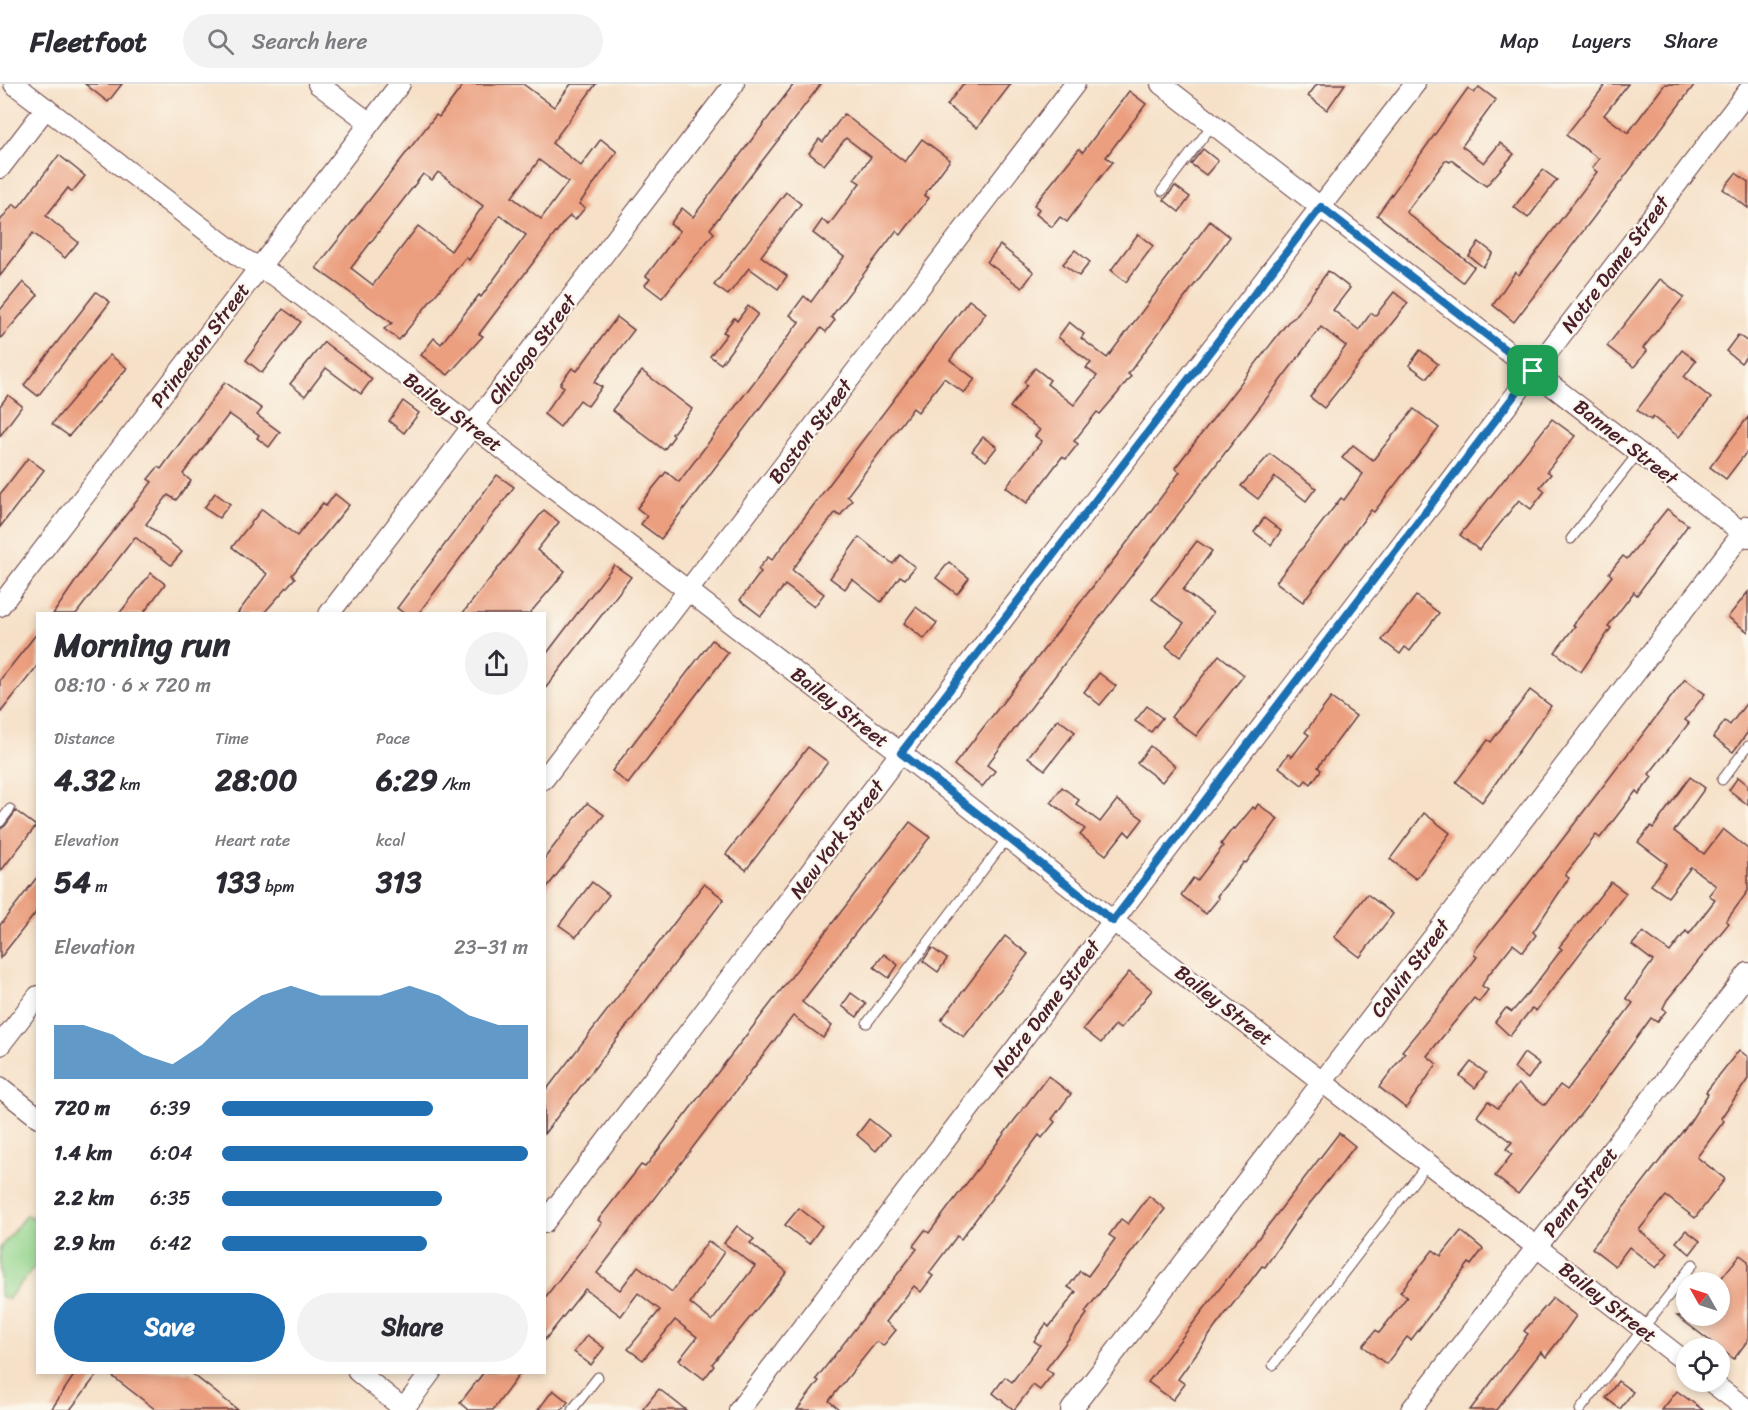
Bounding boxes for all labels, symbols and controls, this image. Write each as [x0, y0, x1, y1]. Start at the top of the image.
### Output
search box [183, 14, 603, 68]
text: Fleetfoot [30, 17, 147, 66]
text: Search here [252, 22, 368, 61]
text: Map [1500, 22, 1539, 60]
text: Layers [1572, 22, 1631, 60]
text: Share [1664, 22, 1718, 60]
icon: search [204, 25, 237, 58]
street label: Notre Dame Street [1552, 187, 1680, 341]
street label: Princeton Street [141, 275, 260, 416]
street label: Chicago Street [479, 285, 587, 412]
pin [1507, 345, 1558, 396]
icon: arrive [1516, 354, 1549, 387]
street label: Bailey Street [395, 363, 510, 462]
street label: Boston Street [759, 370, 862, 492]
street label: Banner Street [1566, 390, 1687, 495]
text: Morning run [54, 616, 230, 674]
button: share [465, 632, 528, 695]
street label: Bailey Street [783, 658, 897, 757]
text: 08:10 · 6 × 720 m [54, 668, 211, 703]
text: Distance [54, 724, 115, 753]
text: Time [215, 724, 249, 753]
text: Pace [376, 724, 410, 753]
text: 4.32 [54, 753, 116, 807]
text: 28:00 [215, 753, 297, 807]
text: 6:29 [376, 753, 438, 807]
text: km [116, 770, 141, 799]
text: /km [438, 770, 471, 799]
street label: New York Street [781, 771, 895, 907]
text: Elevation [54, 826, 119, 855]
text: Heart rate [215, 826, 290, 855]
text: kcal [376, 826, 405, 855]
text: 54 [54, 855, 91, 909]
text: 133 [215, 855, 261, 909]
text: 313 [376, 855, 422, 909]
text: m [91, 872, 108, 901]
text: bpm [261, 872, 295, 901]
street label: Calvin Street [1361, 910, 1460, 1025]
text: Elevation [54, 930, 135, 965]
text: 23–31 m [454, 930, 528, 965]
street label: Notre Dame Street [983, 931, 1111, 1085]
street label: Bailey Street [1167, 956, 1281, 1055]
text: 720 m [54, 1091, 110, 1126]
text: 6:39 [150, 1091, 191, 1126]
text: 1.4 km [54, 1136, 112, 1171]
text: 6:04 [150, 1136, 193, 1171]
street label: Penn Street [1534, 1139, 1627, 1245]
text: 2.2 km [54, 1181, 114, 1216]
text: 6:35 [150, 1181, 191, 1216]
text: 2.9 km [54, 1226, 115, 1261]
text: 6:42 [150, 1226, 191, 1261]
street label: Bailey Street [1551, 1253, 1665, 1352]
north arrow [1676, 1272, 1730, 1326]
map controls [1676, 1272, 1730, 1392]
button: Save [54, 1293, 285, 1362]
button: Share [297, 1293, 528, 1362]
button: locate [1676, 1338, 1730, 1392]

